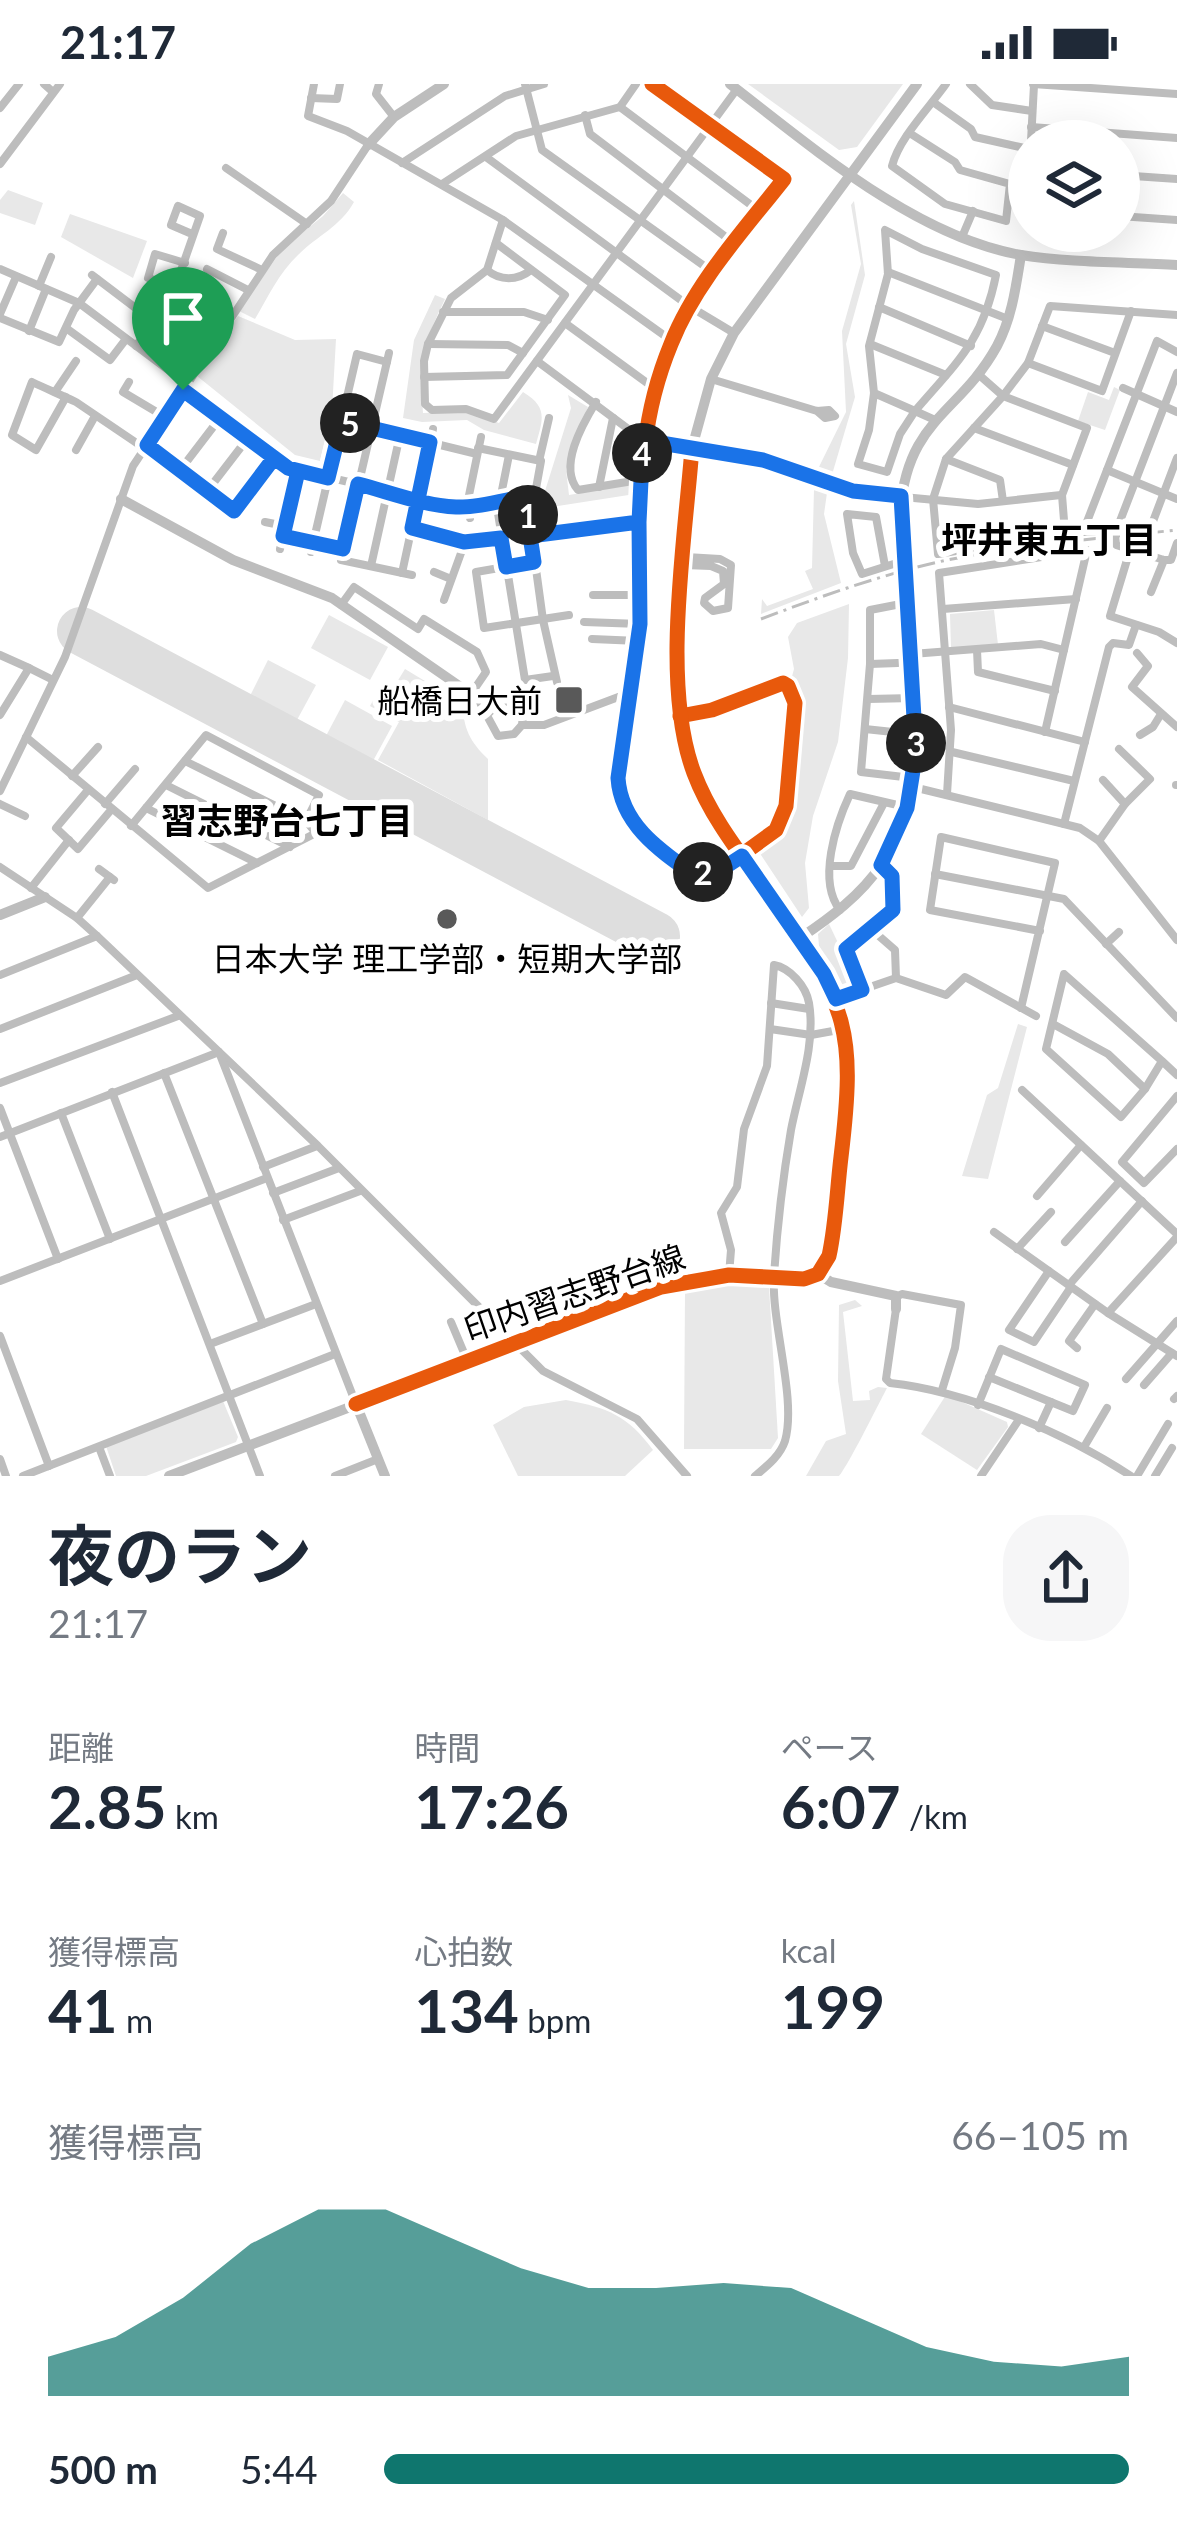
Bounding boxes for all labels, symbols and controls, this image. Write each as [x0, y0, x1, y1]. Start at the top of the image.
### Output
text: 21:17 [60, 15, 176, 69]
map controls [1008, 120, 1140, 252]
button: layers [1008, 120, 1140, 252]
pin [132, 267, 234, 390]
icon: arrive [150, 285, 216, 351]
pin: 5 [320, 393, 380, 453]
text: 5 [340, 403, 360, 443]
pin: 4 [612, 423, 672, 483]
text: 4 [632, 433, 652, 473]
pin: 1 [498, 485, 558, 545]
text: 1 [518, 495, 538, 535]
district label: 坪井東五丁目 [941, 517, 1157, 561]
place label: 船橋日大前 [377, 680, 542, 720]
marker: 船橋日大前 [553, 684, 585, 716]
pin: 3 [886, 713, 946, 773]
text: 3 [906, 723, 926, 763]
district label: 習志野台七丁目 [161, 798, 413, 842]
pin: 2 [673, 842, 733, 902]
text: 2 [693, 852, 713, 892]
marker: 日本大学 理工学部・短期大学部 [434, 906, 460, 932]
place label: 日本大学 理工学部・短期大学部 [212, 938, 682, 978]
street label: 印内習志野台線 [458, 1235, 690, 1349]
text: 夜のラン [48, 1515, 312, 1594]
button: share [1003, 1515, 1129, 1641]
text: 21:17 [48, 1600, 148, 1646]
text: 距離 [48, 1727, 114, 1767]
text: 時間 [414, 1727, 480, 1767]
text: ペース [781, 1727, 878, 1767]
text: 2.85 [48, 1770, 167, 1842]
text: 17:26 [414, 1770, 569, 1842]
text: 6:07 [781, 1770, 901, 1842]
text: km [167, 1796, 219, 1836]
text: /km [901, 1796, 968, 1836]
text: kcal [781, 1930, 836, 1970]
text: 獲得標高 [48, 1931, 180, 1971]
text: 心拍数 [414, 1931, 513, 1971]
text: 199 [781, 1970, 885, 2042]
text: 41 [48, 1974, 118, 2046]
text: 134 [414, 1974, 519, 2046]
text: m [118, 2000, 153, 2040]
text: bpm [519, 2000, 591, 2040]
text: 66–105 m [951, 2112, 1129, 2158]
text: 獲得標高 [48, 2119, 204, 2165]
text: 500 m [48, 2446, 158, 2492]
text: 5:44 [240, 2446, 318, 2492]

